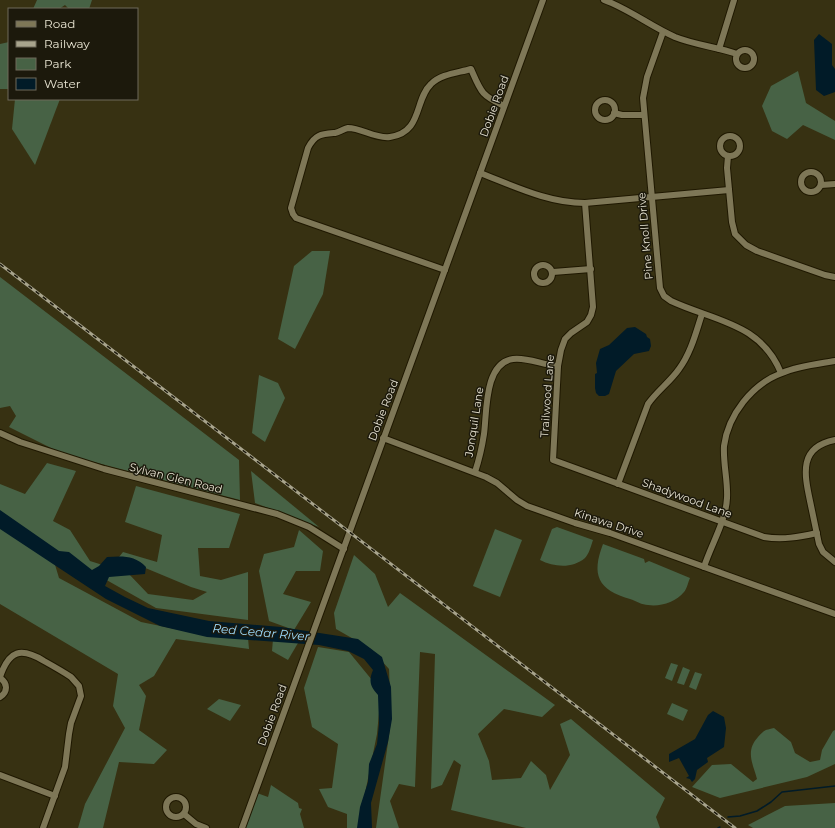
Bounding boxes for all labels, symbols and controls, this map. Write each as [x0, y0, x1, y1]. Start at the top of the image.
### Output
legend [8, 8, 138, 100]
text: Road [44, 16, 75, 31]
text: Railway [44, 36, 90, 51]
text: Park [44, 56, 72, 71]
street label: Dobie Road [476, 73, 512, 139]
text: Water [44, 76, 81, 91]
street label: Pine Knoll Drive [634, 191, 656, 280]
street label: Trailwood Lane [537, 354, 557, 438]
street label: Dobie Road [365, 377, 401, 443]
street label: Jonquil Lane [461, 386, 486, 459]
street label: Sylvan Glen Road [128, 460, 224, 496]
street label: Shadywood Lane [640, 475, 734, 521]
street label: Kinawa Drive [572, 505, 646, 541]
water label: Red Cedar River [212, 620, 310, 644]
street label: Dobie Road [254, 682, 290, 748]

